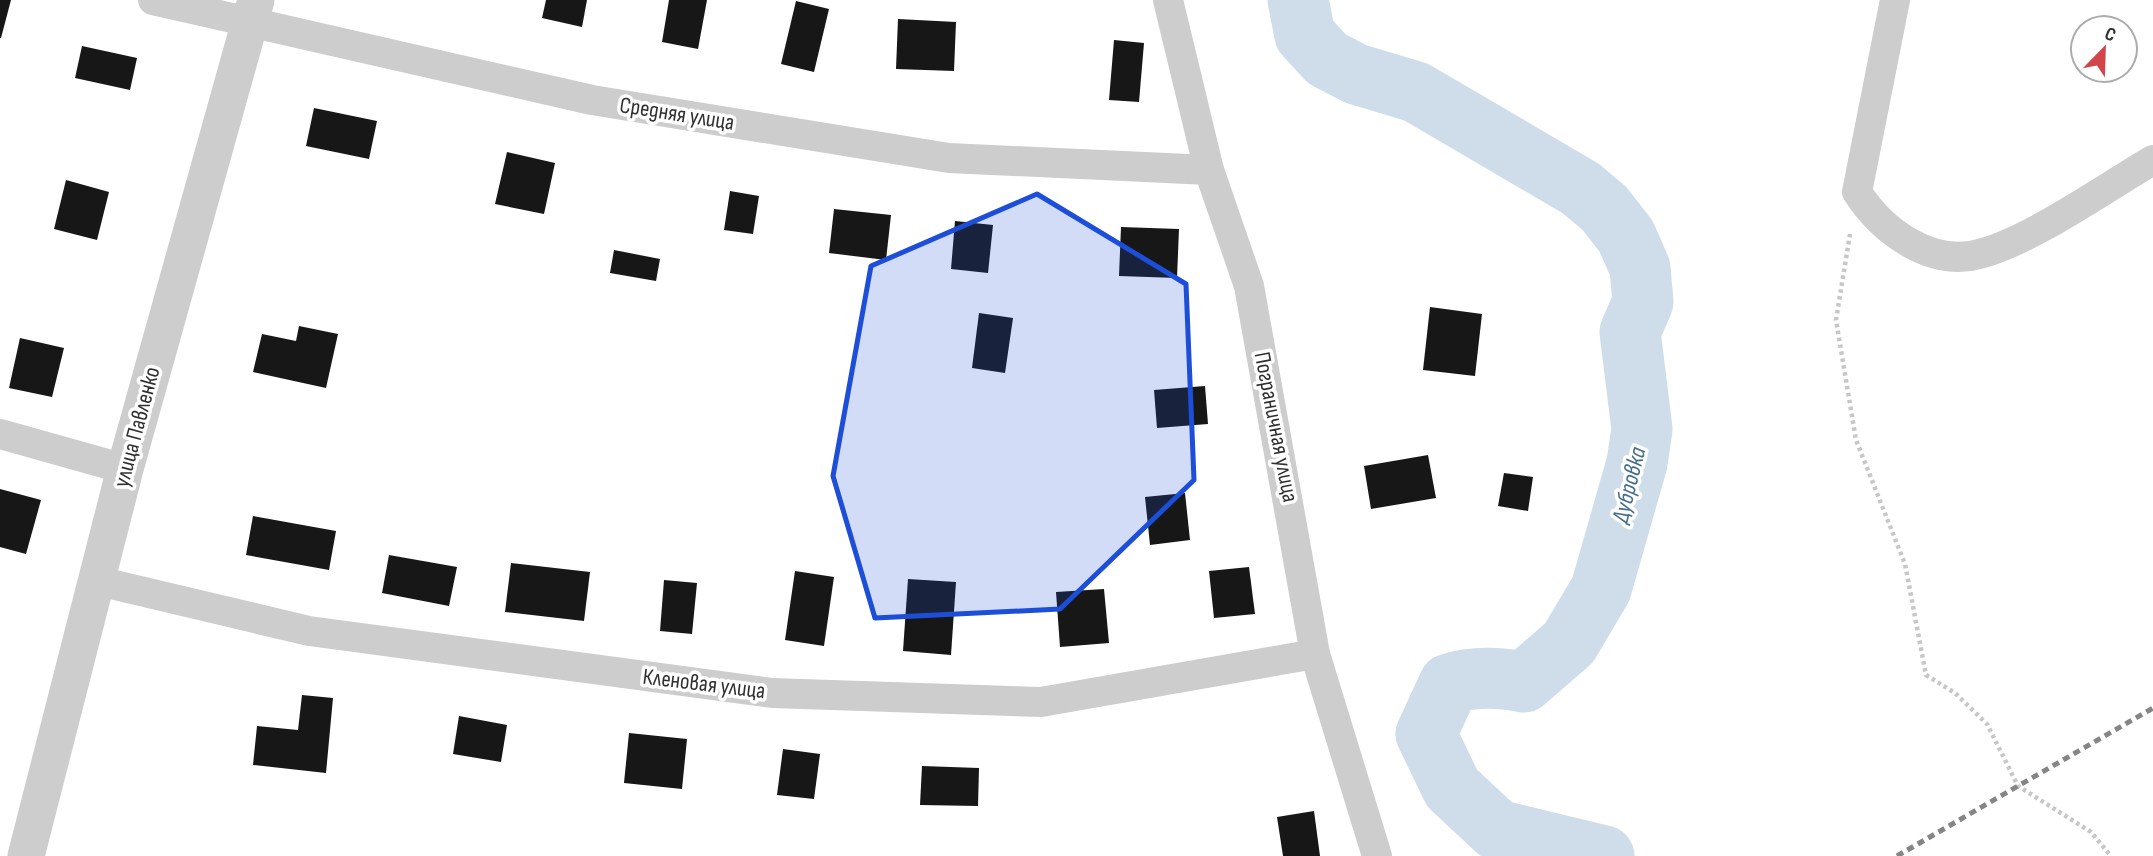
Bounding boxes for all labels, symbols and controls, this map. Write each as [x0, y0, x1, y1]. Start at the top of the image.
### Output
north arrow [2069, 14, 2139, 84]
text: С [2101, 22, 2119, 47]
street label: Средняя улица [618, 91, 736, 137]
street label: Пограничная улица [1248, 349, 1304, 505]
street label: улица Павленко [107, 364, 167, 490]
water label: Дубровка [1605, 444, 1652, 528]
street label: Кленовая улица [641, 663, 767, 705]

